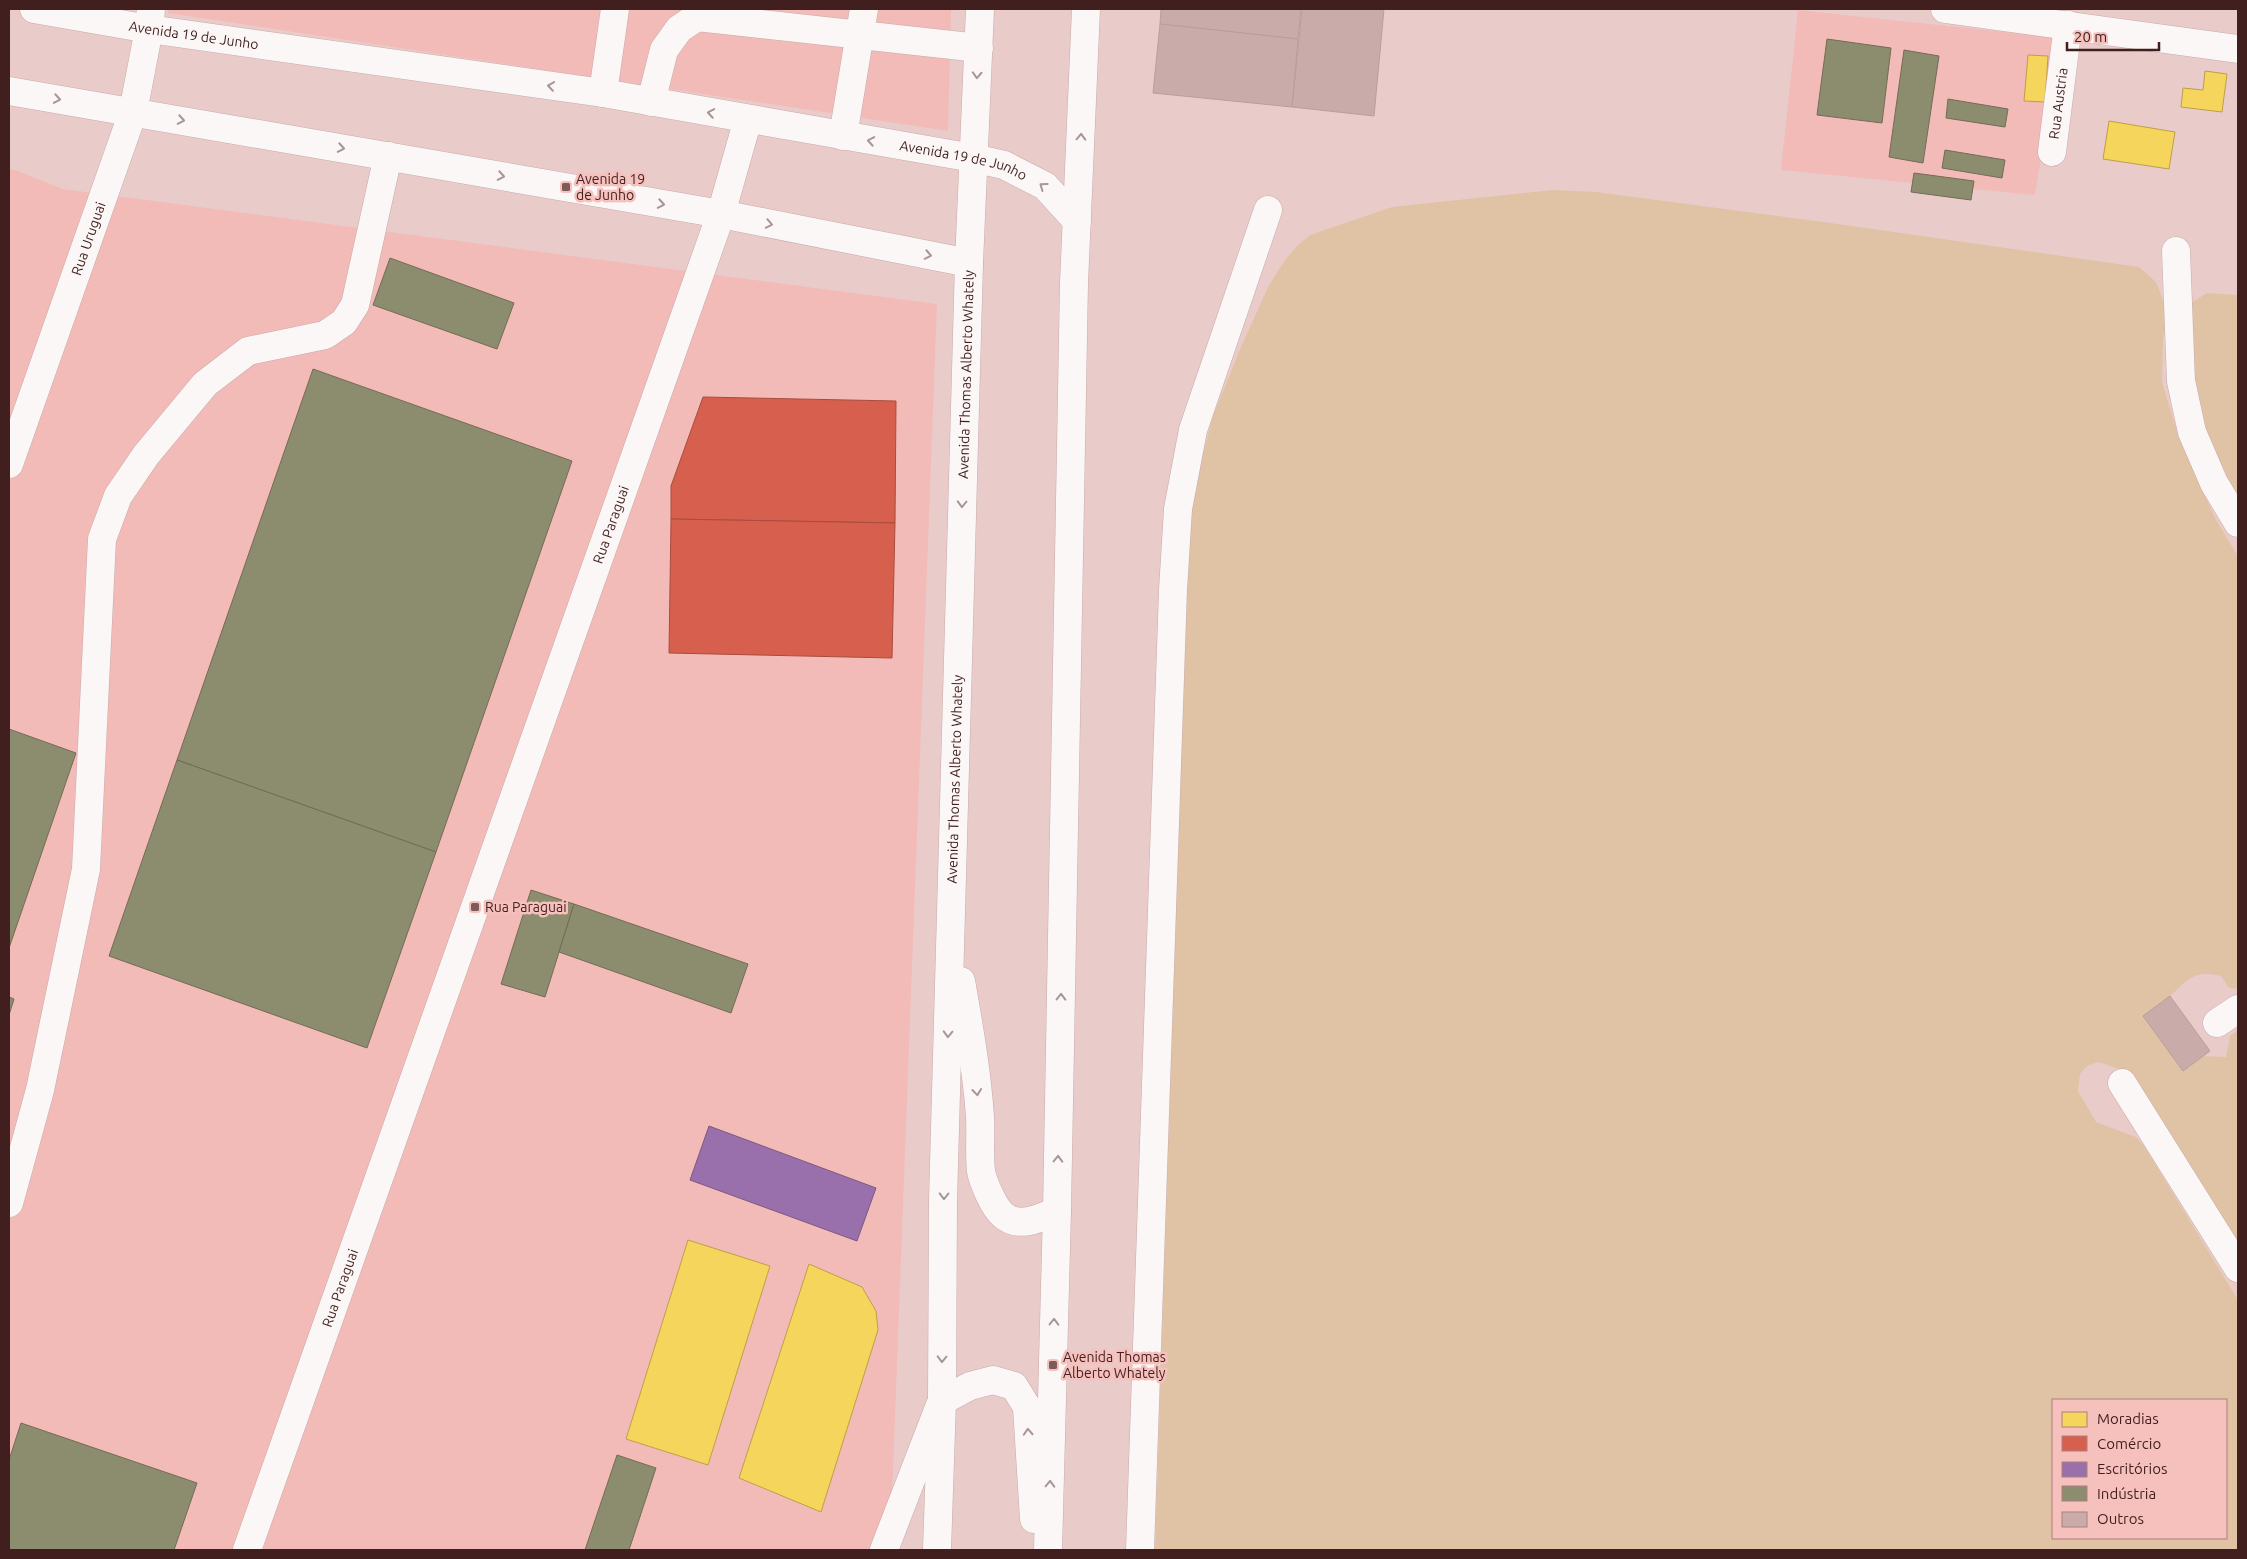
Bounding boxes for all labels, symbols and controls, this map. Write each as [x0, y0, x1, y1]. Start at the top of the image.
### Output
street label: Avenida 19 de Junho [128, 18, 260, 52]
scale bar [2067, 20, 2160, 52]
text: 20 m [2074, 28, 2107, 45]
street label: Rua Austria [2046, 67, 2071, 140]
one-way arrow [972, 71, 983, 79]
one-way arrow [547, 81, 555, 92]
one-way arrow [52, 93, 61, 103]
one-way arrow [707, 108, 716, 118]
one-way arrow [176, 115, 185, 125]
one-way arrow [1075, 133, 1086, 141]
one-way arrow [867, 136, 876, 146]
street label: Avenida 19 de Junho [898, 137, 1030, 183]
one-way arrow [336, 142, 345, 152]
one-way arrow [497, 170, 505, 180]
place label: Avenida 19 de Junho [576, 171, 645, 203]
marker: Avenida 19 de Junho [560, 181, 572, 193]
one-way arrow [1040, 184, 1049, 192]
one-way arrow [657, 198, 665, 208]
street label: Rua Uruguai [68, 200, 109, 277]
one-way arrow [764, 218, 773, 228]
one-way arrow [924, 249, 933, 260]
street label: Avenida Thomas Alberto Whately [955, 270, 977, 479]
street label: Rua Paraguai [590, 483, 632, 566]
one-way arrow [957, 500, 968, 508]
street label: Avenida Thomas Alberto Whately [944, 674, 966, 884]
place label: Rua Paraguai [485, 899, 567, 915]
marker: Rua Paraguai [469, 901, 481, 913]
one-way arrow [1056, 992, 1066, 1000]
one-way arrow [943, 1030, 953, 1038]
one-way arrow [971, 1088, 982, 1096]
one-way arrow [1053, 1155, 1063, 1162]
one-way arrow [938, 1192, 949, 1200]
street label: Rua Paraguai [319, 1247, 361, 1329]
one-way arrow [1049, 1317, 1059, 1325]
place label: Avenida Thomas Alberto Whately [1063, 1349, 1166, 1381]
one-way arrow [937, 1355, 947, 1363]
marker: Avenida Thomas Alberto Whately [1047, 1359, 1059, 1371]
legend [2052, 1399, 2227, 1539]
text: Moradias [2097, 1410, 2159, 1427]
one-way arrow [1023, 1428, 1033, 1436]
text: Comércio [2097, 1435, 2161, 1452]
text: Escritórios [2097, 1460, 2168, 1477]
one-way arrow [1044, 1480, 1055, 1488]
text: Indústria [2097, 1485, 2156, 1502]
text: Outros [2097, 1510, 2144, 1527]

